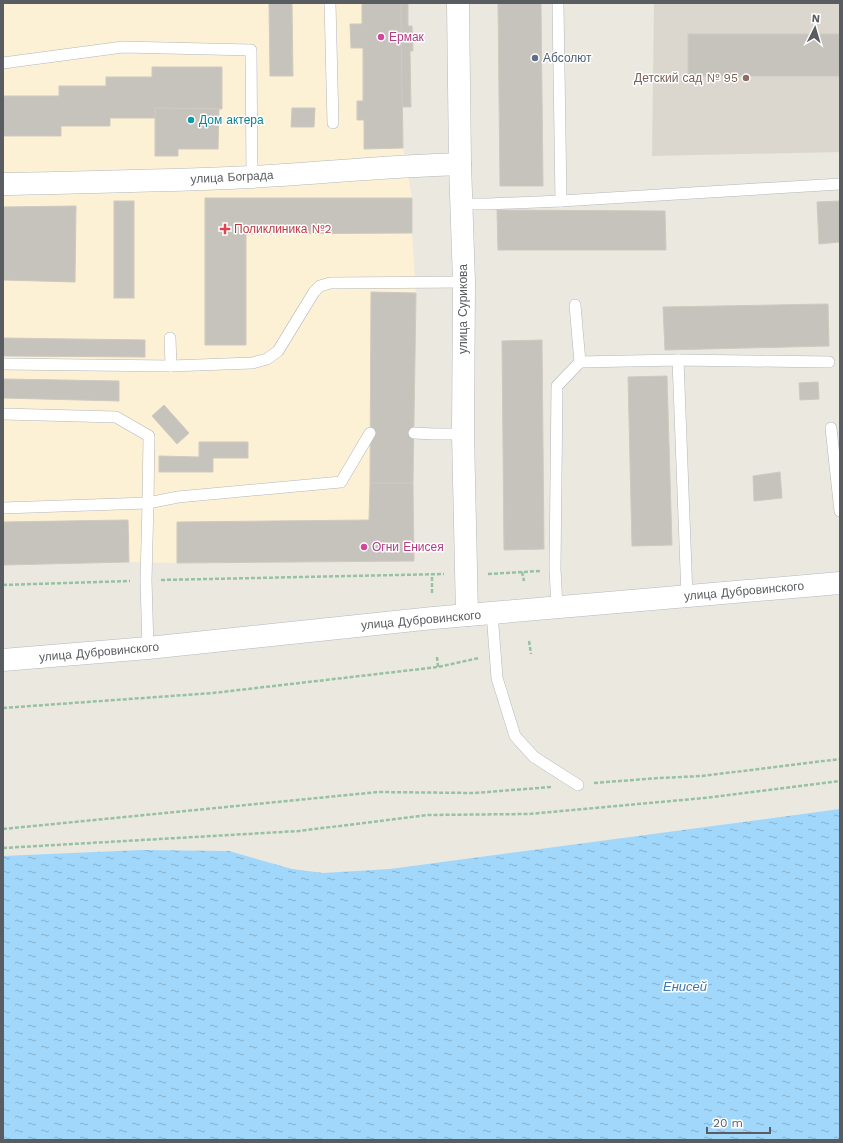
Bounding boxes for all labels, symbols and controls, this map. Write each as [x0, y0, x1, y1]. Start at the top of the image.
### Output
north arrow [795, 8, 835, 48]
text: N [811, 12, 820, 25]
place label: Ермак [389, 30, 425, 44]
marker: Ермак [376, 32, 386, 42]
place label: Абсолют [543, 51, 592, 65]
marker: Абсолют [530, 53, 540, 63]
place label: Детский сад № 95 [634, 71, 738, 85]
marker: Детский сад № 95 [741, 73, 751, 83]
place label: Дом актера [199, 113, 264, 127]
marker: Дом актера [186, 115, 196, 125]
street label: улица Бограда [190, 168, 274, 186]
place label: Поликлиника №2 [234, 222, 332, 236]
marker: Поликлиника №2 [219, 223, 231, 235]
street label: улица Сурикова [456, 264, 470, 354]
place label: Огни Енисея [372, 540, 444, 554]
marker: Огни Енисея [359, 542, 369, 552]
street label: улица Дубровинского [683, 579, 805, 603]
street label: улица Дубровинского [360, 608, 482, 632]
street label: улица Дубровинского [38, 640, 160, 664]
water label: Енисей [663, 979, 707, 994]
scale bar [707, 1109, 770, 1135]
text: 20 m [713, 1116, 743, 1130]

